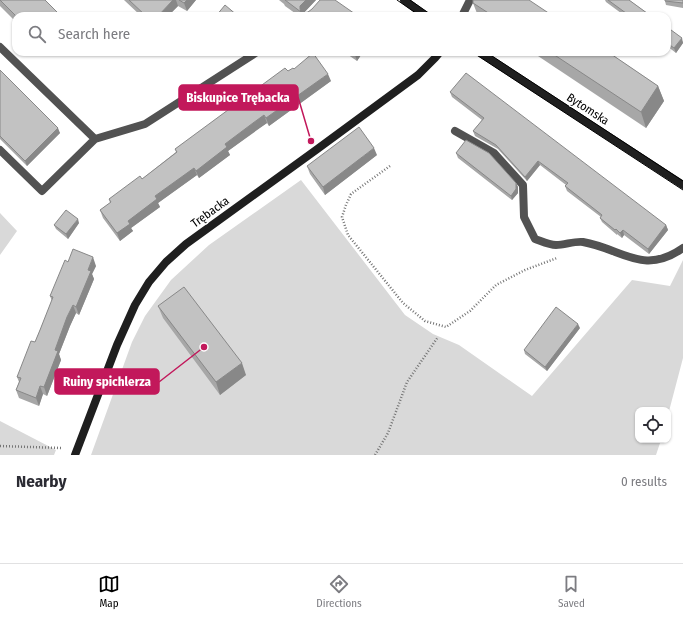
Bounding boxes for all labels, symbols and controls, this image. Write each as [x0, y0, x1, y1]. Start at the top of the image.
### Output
search box [12, 12, 671, 56]
icon: search [26, 23, 48, 45]
text: Search here [58, 25, 130, 43]
callout: Biskupice Trębacka [179, 85, 298, 110]
text: Biskupice Trębacka [186, 90, 290, 105]
street label: Bytomska [564, 90, 612, 128]
street label: Trębacka [188, 193, 232, 230]
callout: Ruiny spichlerza [55, 369, 159, 394]
text: Ruiny spichlerza [63, 374, 152, 389]
map controls [635, 407, 671, 443]
button: locate [635, 407, 671, 443]
text: Nearby [16, 471, 67, 492]
text: 0 results [621, 474, 667, 489]
tab: Map [98, 573, 120, 610]
tab: Directions [316, 573, 362, 610]
tab: Saved [558, 573, 585, 610]

